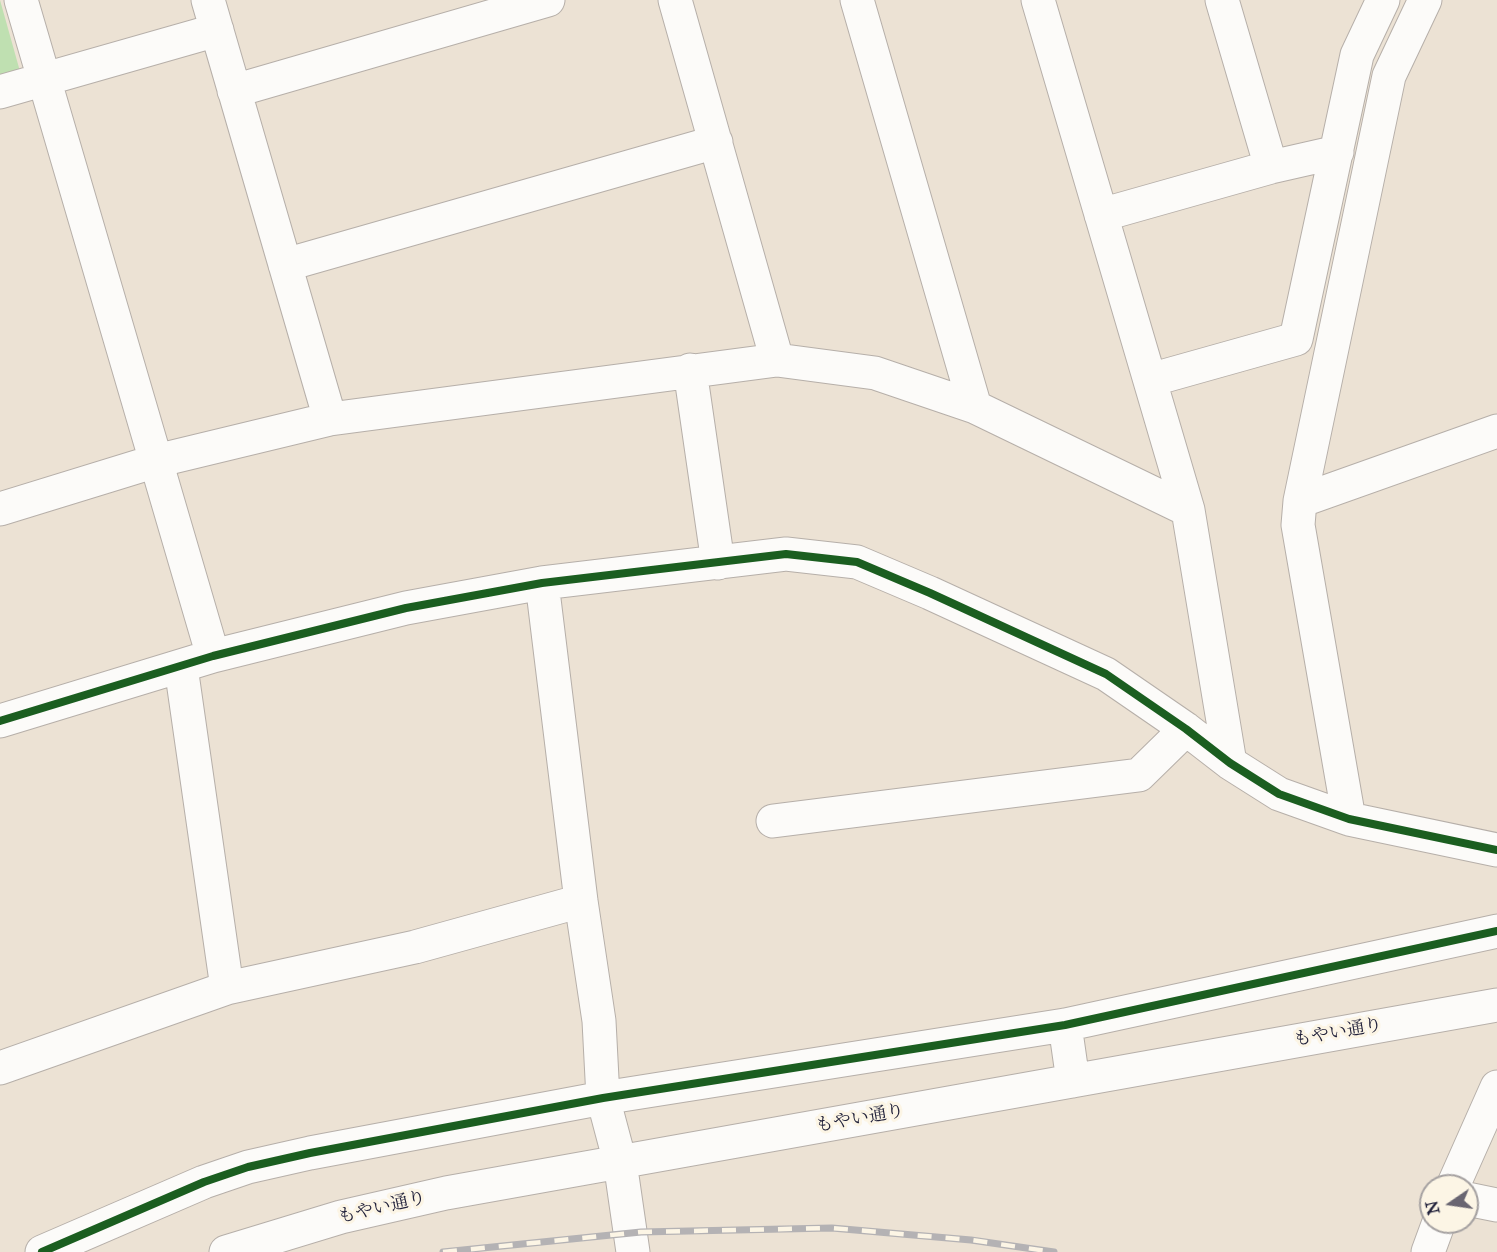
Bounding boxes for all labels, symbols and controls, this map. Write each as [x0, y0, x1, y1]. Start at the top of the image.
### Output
street label: もやい通り [1292, 1015, 1384, 1051]
street label: もやい通り [814, 1101, 906, 1137]
north arrow [1419, 1174, 1479, 1234]
street label: もやい通り [336, 1187, 428, 1229]
text: N [1422, 1199, 1444, 1216]

